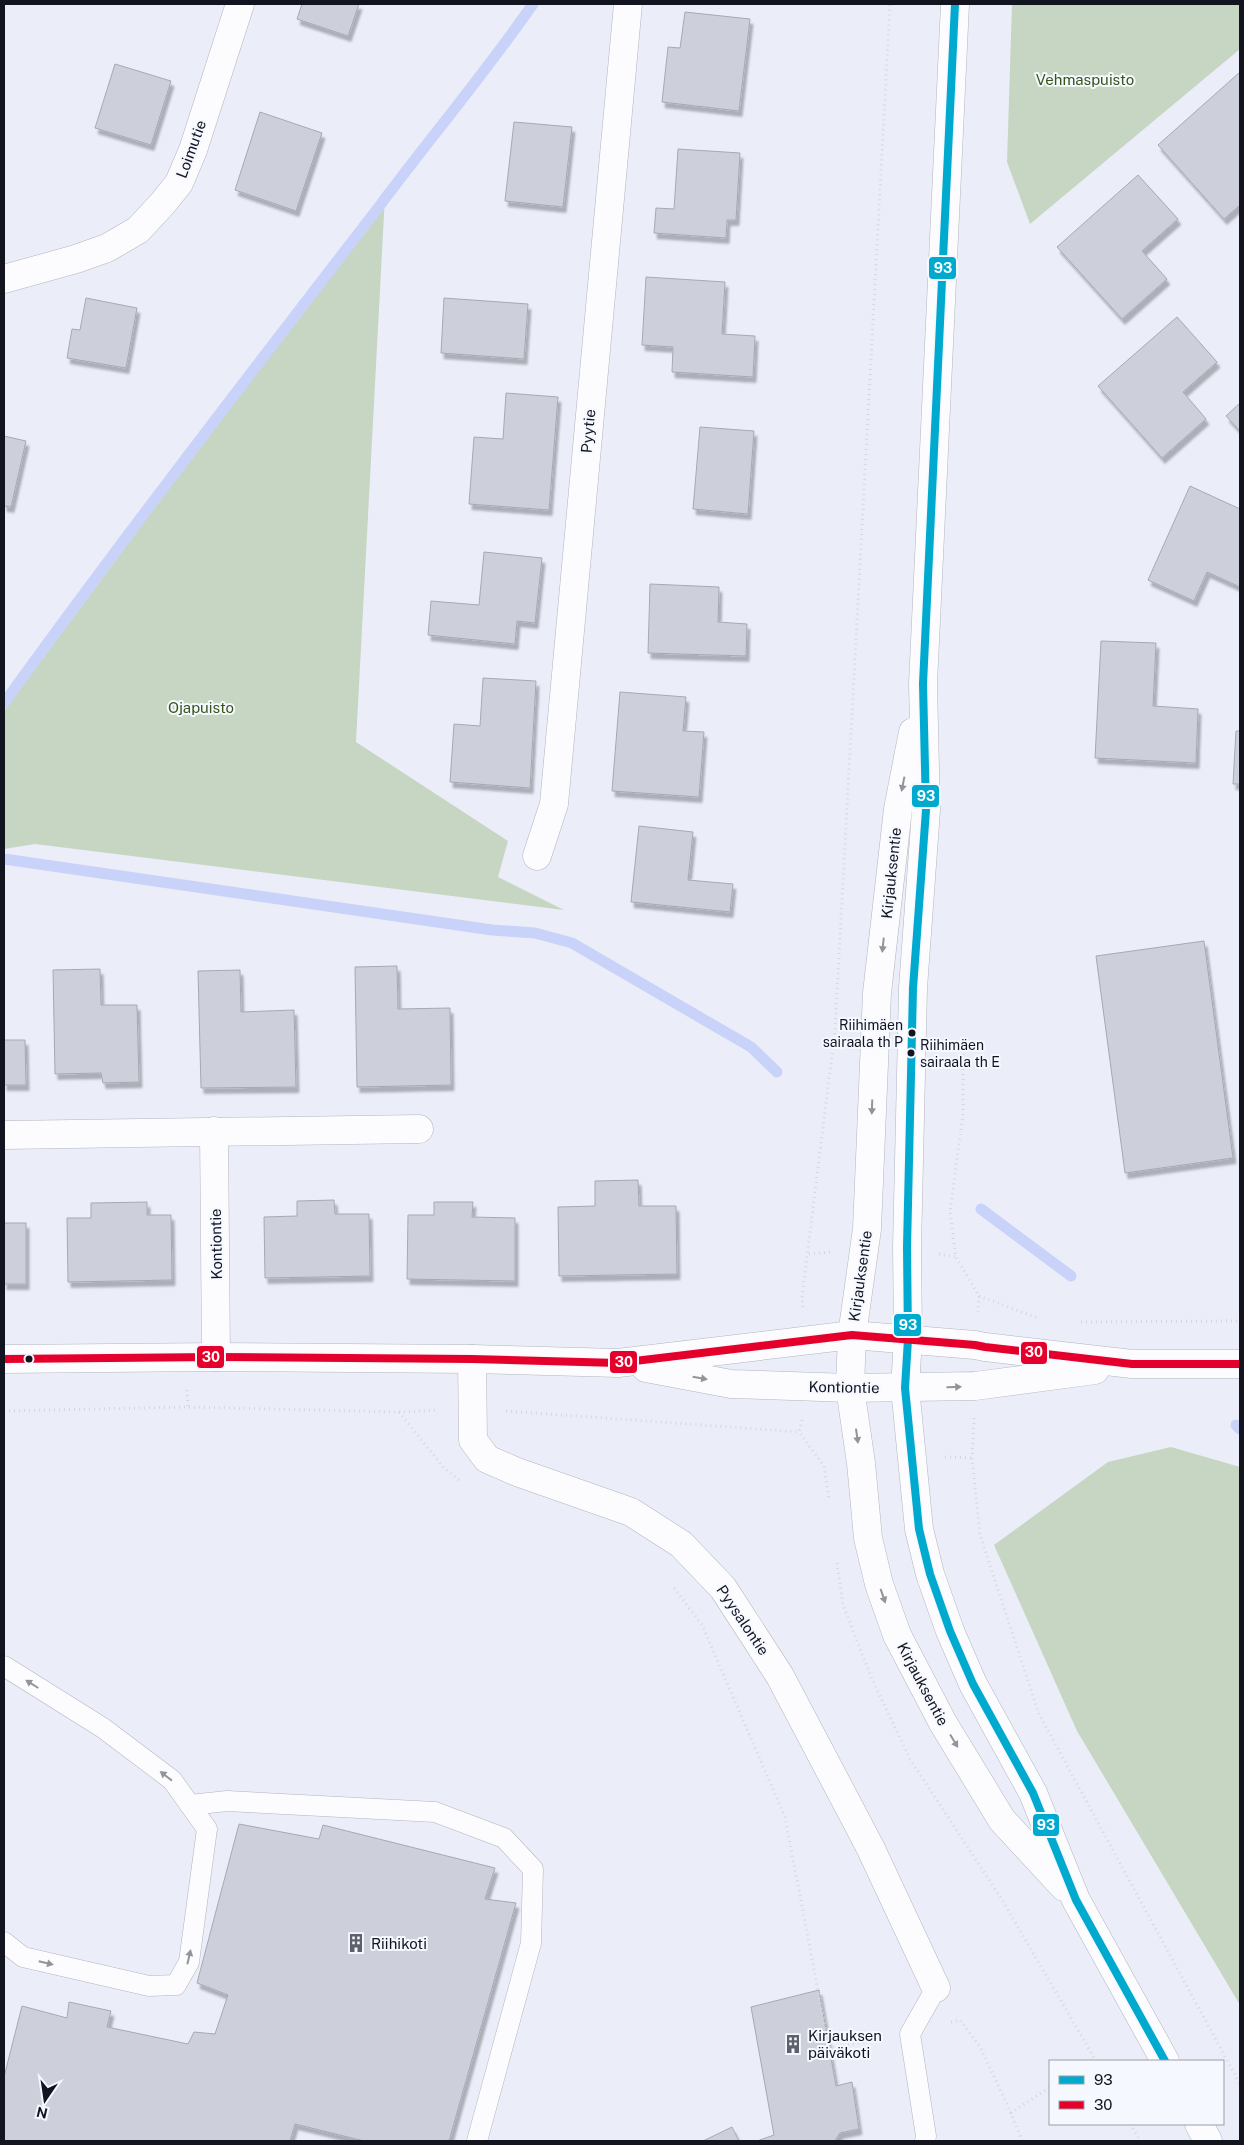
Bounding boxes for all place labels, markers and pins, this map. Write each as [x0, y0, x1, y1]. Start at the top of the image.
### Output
place label: Riihimäen sairaala th P [823, 1017, 903, 1050]
marker: Riihimäen sairaala th P [907, 1028, 917, 1038]
place label: Riihimäen sairaala th E [920, 1037, 1000, 1070]
marker: Riihimäen sairaala th E [906, 1048, 916, 1058]
unlabelled marker [24, 1354, 34, 1364]
building icon: Riihikoti [345, 1932, 367, 1954]
place label: Riihikoti [371, 1935, 427, 1952]
place label: Kirjauksen päiväkoti [808, 2027, 882, 2061]
building icon: Kirjauksen päiväkoti [782, 2033, 804, 2055]

